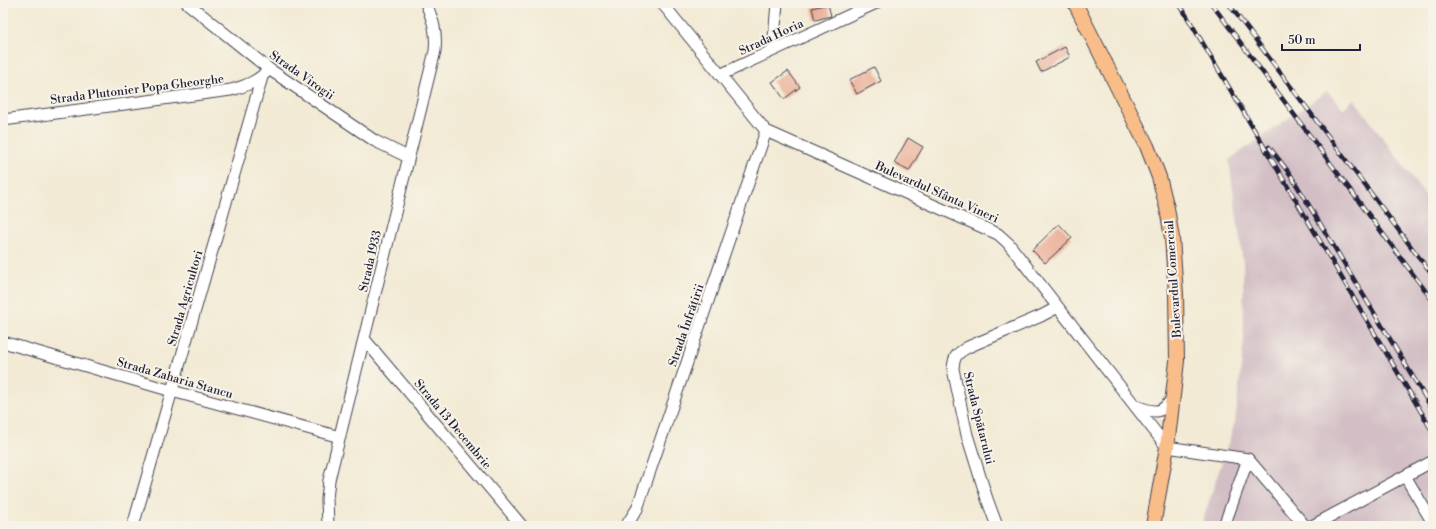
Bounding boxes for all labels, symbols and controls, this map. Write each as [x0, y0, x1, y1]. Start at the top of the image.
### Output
street label: Strada Horia [737, 16, 807, 59]
scale bar [1282, 26, 1360, 52]
text: 50 m [1288, 33, 1316, 48]
street label: Strada Virogii [266, 48, 337, 103]
street label: Strada Plutonier Popa Gheorghe [49, 71, 225, 108]
street label: Bulevardul Sfânta Vineri [872, 158, 1001, 226]
street label: Bulevardul Comercial [1162, 219, 1185, 339]
street label: Strada 1933 [356, 228, 385, 293]
street label: Strada Agricultori [165, 249, 206, 348]
street label: Strada Înfrățirii [663, 281, 708, 369]
street label: Strada Zaharia Stancu [115, 355, 235, 402]
street label: Strada Spătarului [960, 370, 997, 466]
street label: Strada 13 Decembrie [411, 376, 494, 472]

